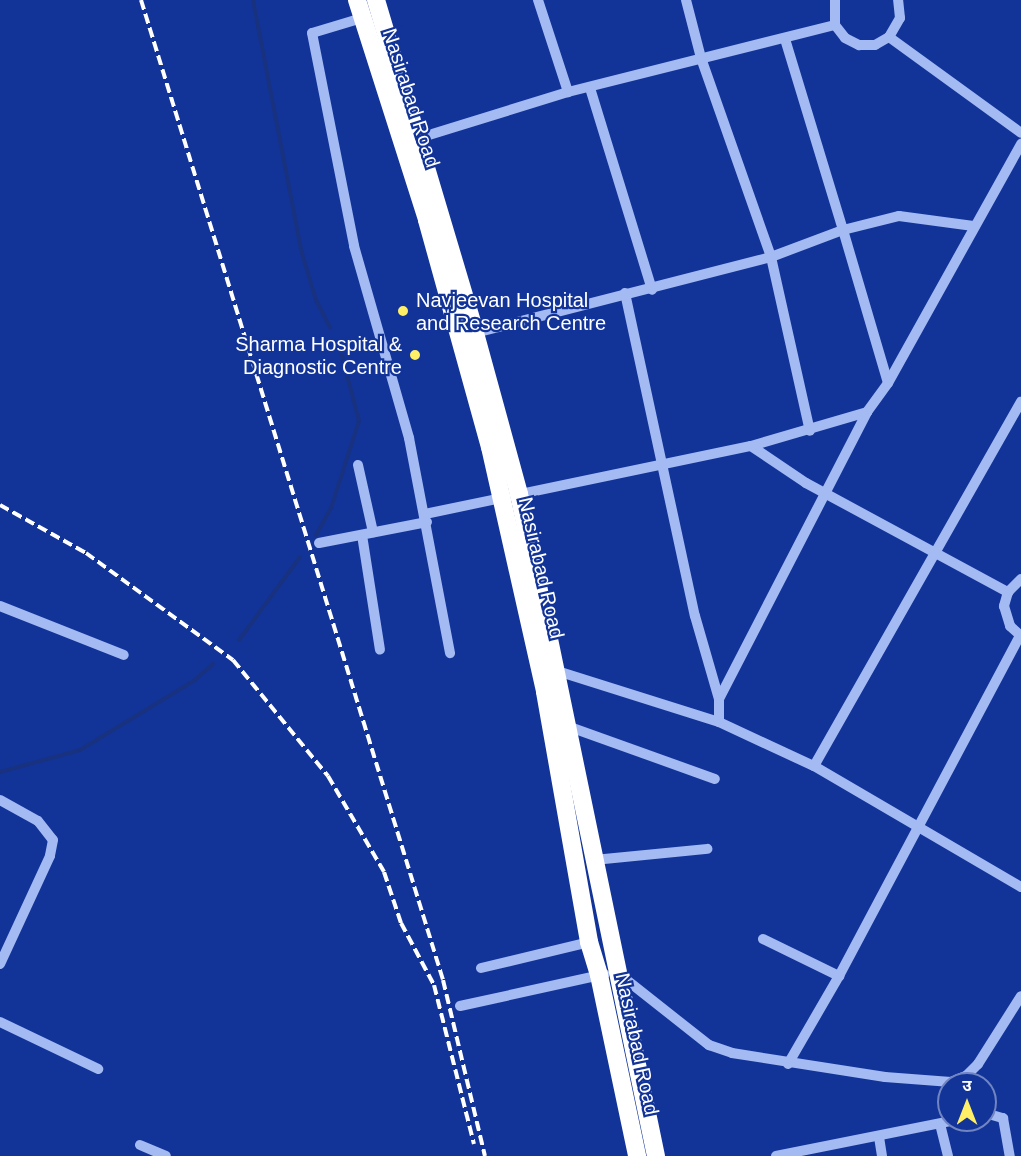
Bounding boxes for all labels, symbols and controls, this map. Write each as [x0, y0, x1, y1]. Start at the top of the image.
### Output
street label: Nasirabad Road [377, 26, 445, 170]
place label: Navjeevan Hospital and Research Centre [416, 288, 606, 335]
marker: Navjeevan Hospital and Research Centre [394, 302, 412, 320]
place label: Sharma Hospital & Diagnostic Centre [235, 332, 402, 379]
marker: Sharma Hospital & Diagnostic Centre [406, 346, 424, 364]
street label: Nasirabad Road [513, 495, 569, 641]
street label: Nasirabad Road [610, 971, 664, 1117]
north arrow [937, 1072, 997, 1132]
text: उ [962, 1077, 972, 1094]

